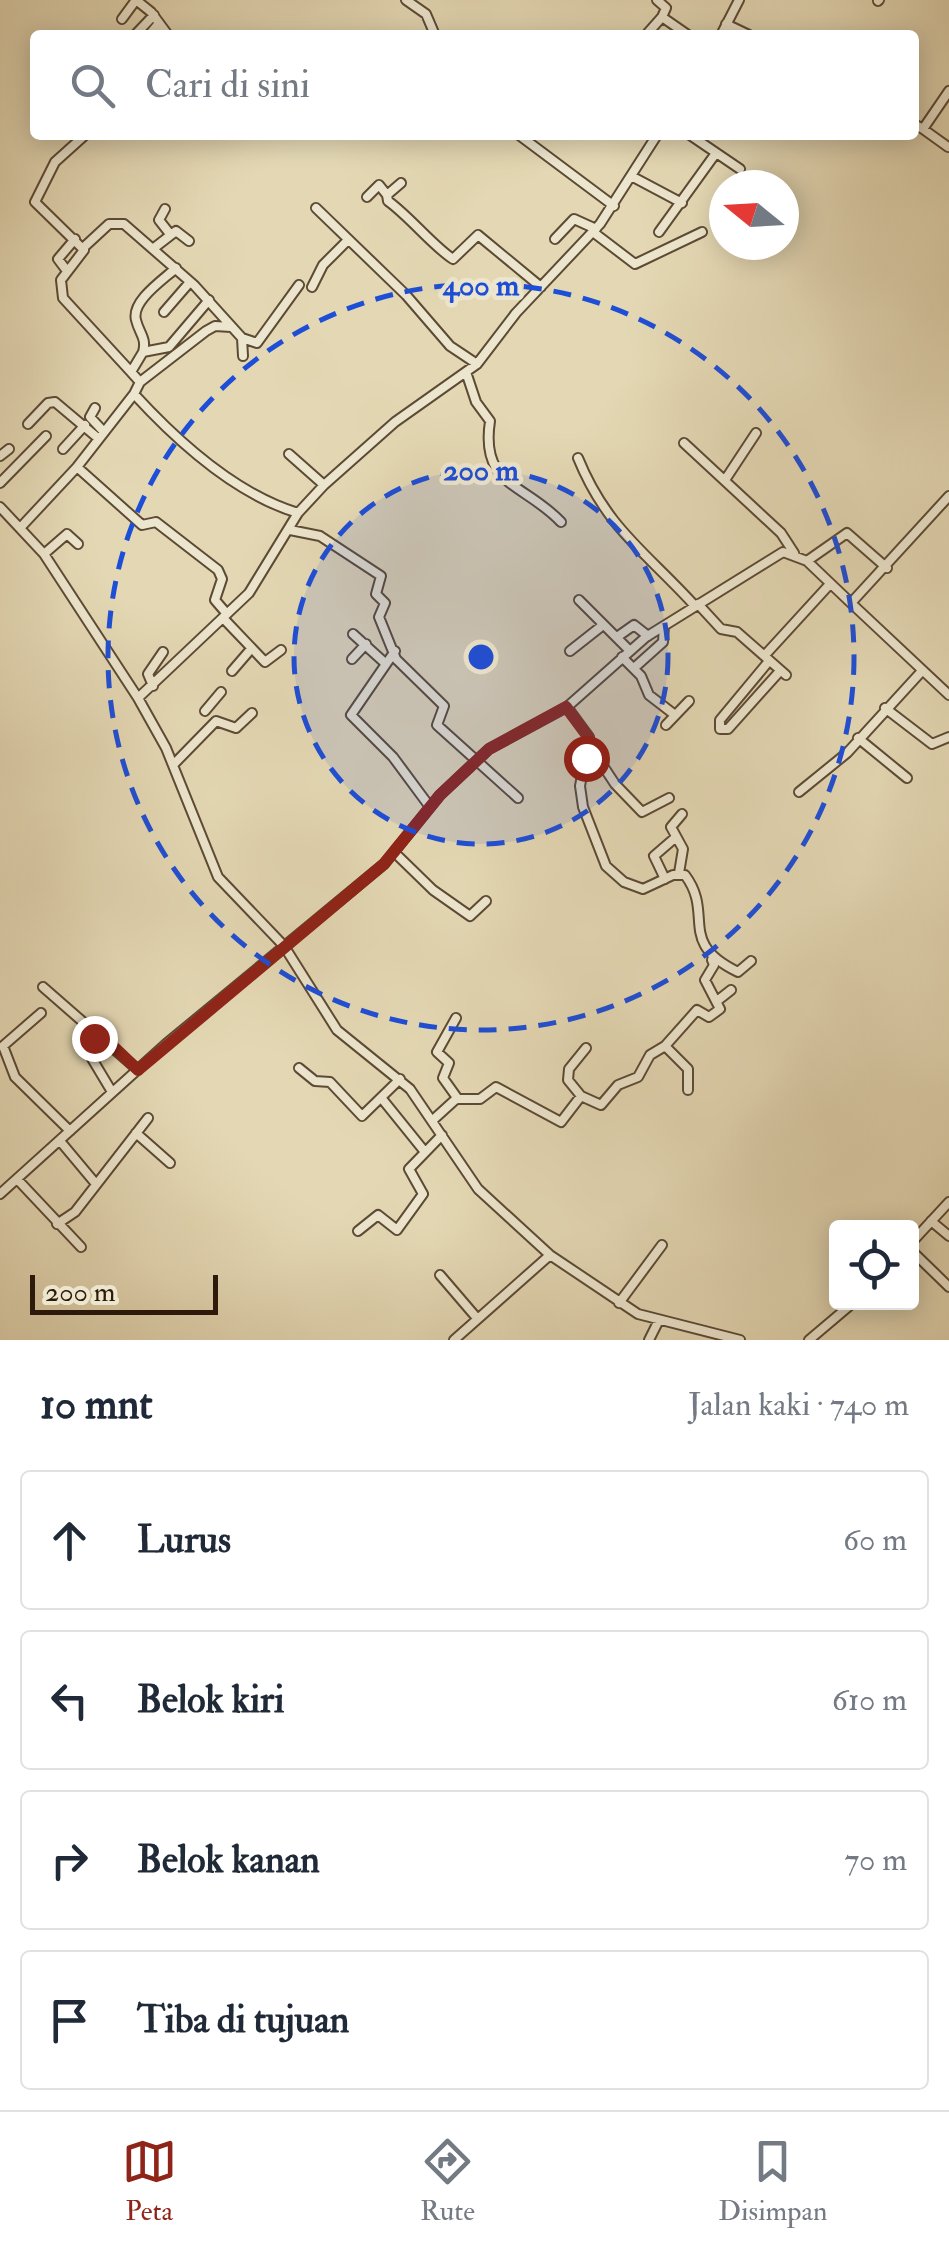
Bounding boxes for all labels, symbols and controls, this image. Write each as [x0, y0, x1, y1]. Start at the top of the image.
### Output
search box [30, 30, 919, 140]
icon: search [65, 58, 120, 113]
text: Cari di sini [145, 61, 310, 109]
north arrow [709, 170, 799, 260]
text: 400 m [442, 267, 520, 304]
text: 200 m [443, 452, 519, 489]
centre of rings [463, 639, 499, 675]
route start [564, 736, 610, 782]
route end [72, 1016, 118, 1062]
map controls [829, 1220, 919, 1310]
button: locate [829, 1220, 919, 1310]
scale bar [30, 1270, 218, 1314]
text: 200 m [45, 1275, 116, 1310]
text: 10 mnt [40, 1379, 153, 1431]
text: Jalan kaki · 740 m [688, 1385, 909, 1425]
icon: ahead [42, 1513, 97, 1568]
text: Lurus [137, 1516, 231, 1564]
text: 60 m [843, 1520, 907, 1560]
icon: left [42, 1673, 97, 1728]
text: Belok kiri [137, 1676, 284, 1724]
text: 610 m [832, 1680, 907, 1720]
icon: right [42, 1833, 97, 1888]
text: Belok kanan [137, 1836, 320, 1884]
text: 70 m [844, 1840, 907, 1880]
icon: arrive [42, 1993, 97, 2048]
text: Tiba di tujuan [137, 1996, 349, 2044]
tab: Peta [122, 2134, 177, 2229]
tab: Rute [420, 2134, 475, 2229]
tab: Disimpan [718, 2134, 827, 2229]

